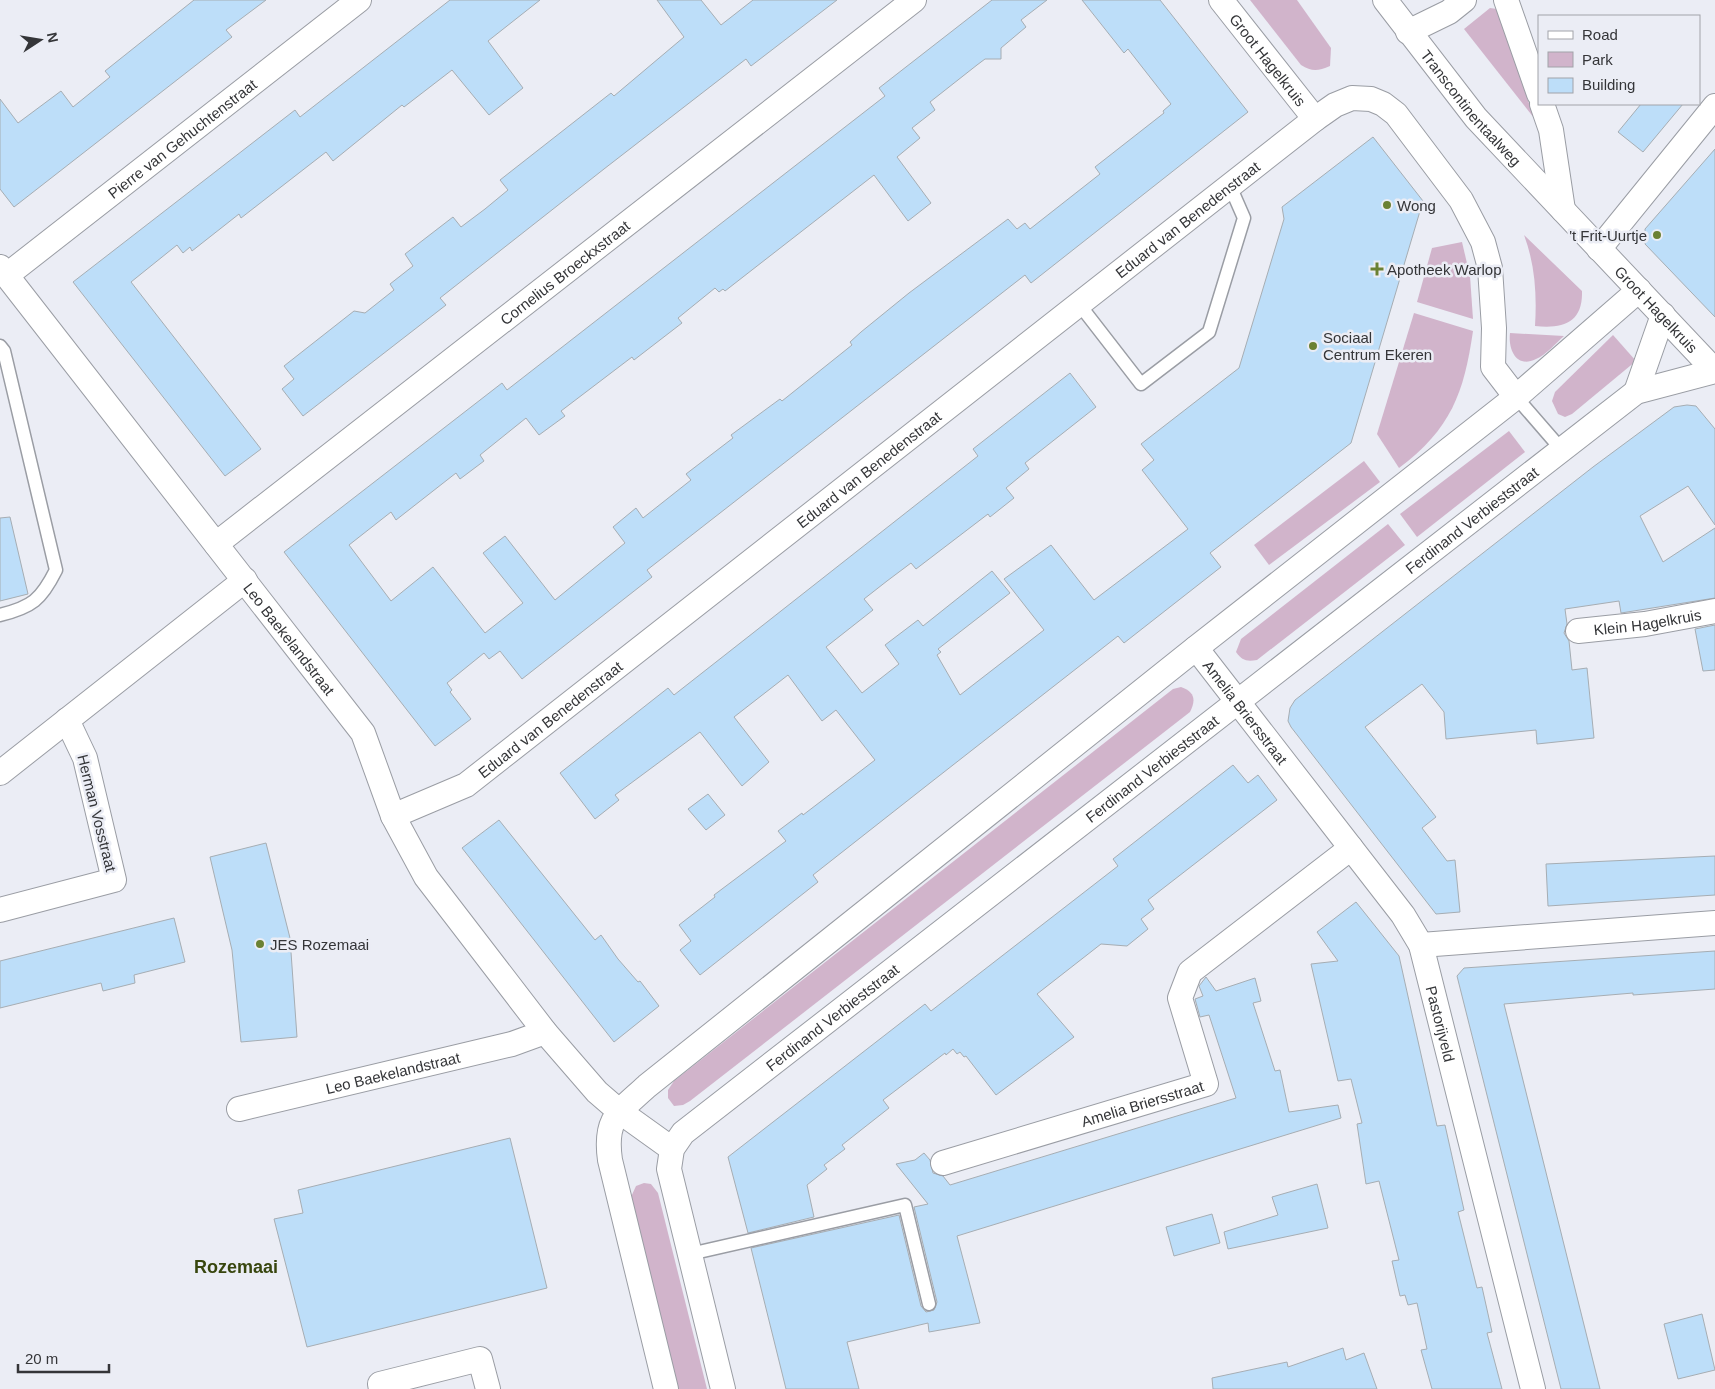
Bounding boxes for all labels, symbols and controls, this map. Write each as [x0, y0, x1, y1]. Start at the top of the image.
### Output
street label: Groot Hagelkruis [1227, 10, 1310, 109]
north arrow [15, 15, 65, 65]
legend [1538, 15, 1700, 105]
text: Road [1582, 26, 1618, 43]
text: N [44, 31, 62, 44]
street label: Transcontinentaalweg [1418, 46, 1525, 169]
text: Park [1582, 51, 1613, 68]
street label: Pierre van Gehuchtenstraat [104, 75, 260, 202]
text: Building [1582, 76, 1635, 93]
street label: Eduard van Benedenstraat [1112, 157, 1263, 281]
place label: Wong [1397, 197, 1436, 214]
marker: Wong [1381, 199, 1393, 211]
street label: Cornelius Broeckxstraat [497, 216, 633, 328]
place label: 't Frit-Uurtje [1569, 227, 1647, 244]
marker: 't Frit-Uurtje [1651, 229, 1663, 241]
place label: Apotheek Warlop [1387, 261, 1502, 278]
street label: Groot Hagelkruis [1612, 262, 1701, 356]
marker: Apotheek Warlop [1371, 263, 1383, 275]
place label: Sociaal Centrum Ekeren [1323, 329, 1432, 363]
marker: Sociaal Centrum Ekeren [1307, 340, 1319, 352]
street label: Eduard van Benedenstraat [793, 407, 945, 531]
street label: Ferdinand Verbieststraat [1402, 462, 1542, 577]
street label: Leo Baekelandstraat [240, 579, 339, 699]
street label: Klein Hagelkruis [1593, 605, 1702, 638]
street label: Eduard van Benedenstraat [474, 657, 626, 781]
street label: Amelia Briersstraat [1200, 657, 1292, 768]
street label: Ferdinand Verbieststraat [1082, 711, 1222, 825]
street label: Herman Vosstraat [74, 753, 120, 874]
place label: JES Rozemaai [270, 936, 369, 953]
marker: JES Rozemaai [254, 938, 266, 950]
street label: Ferdinand Verbieststraat [762, 960, 902, 1074]
street label: Pastorijveld [1423, 984, 1459, 1063]
street label: Leo Baekelandstraat [324, 1048, 462, 1097]
street label: Amelia Briersstraat [1079, 1077, 1206, 1130]
district label: Rozemaai [194, 1257, 278, 1277]
scale bar [18, 1342, 109, 1374]
text: 20 m [25, 1350, 58, 1367]

